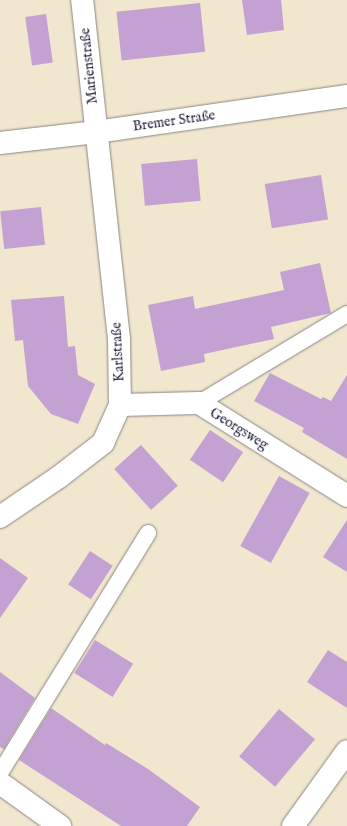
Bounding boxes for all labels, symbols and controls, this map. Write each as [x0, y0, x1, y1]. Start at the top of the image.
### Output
street label: Marienstraße [77, 27, 101, 105]
street label: Bremer Straße [132, 107, 216, 135]
street label: Karlstraße [108, 322, 128, 382]
street label: Georgsweg [207, 404, 271, 454]

